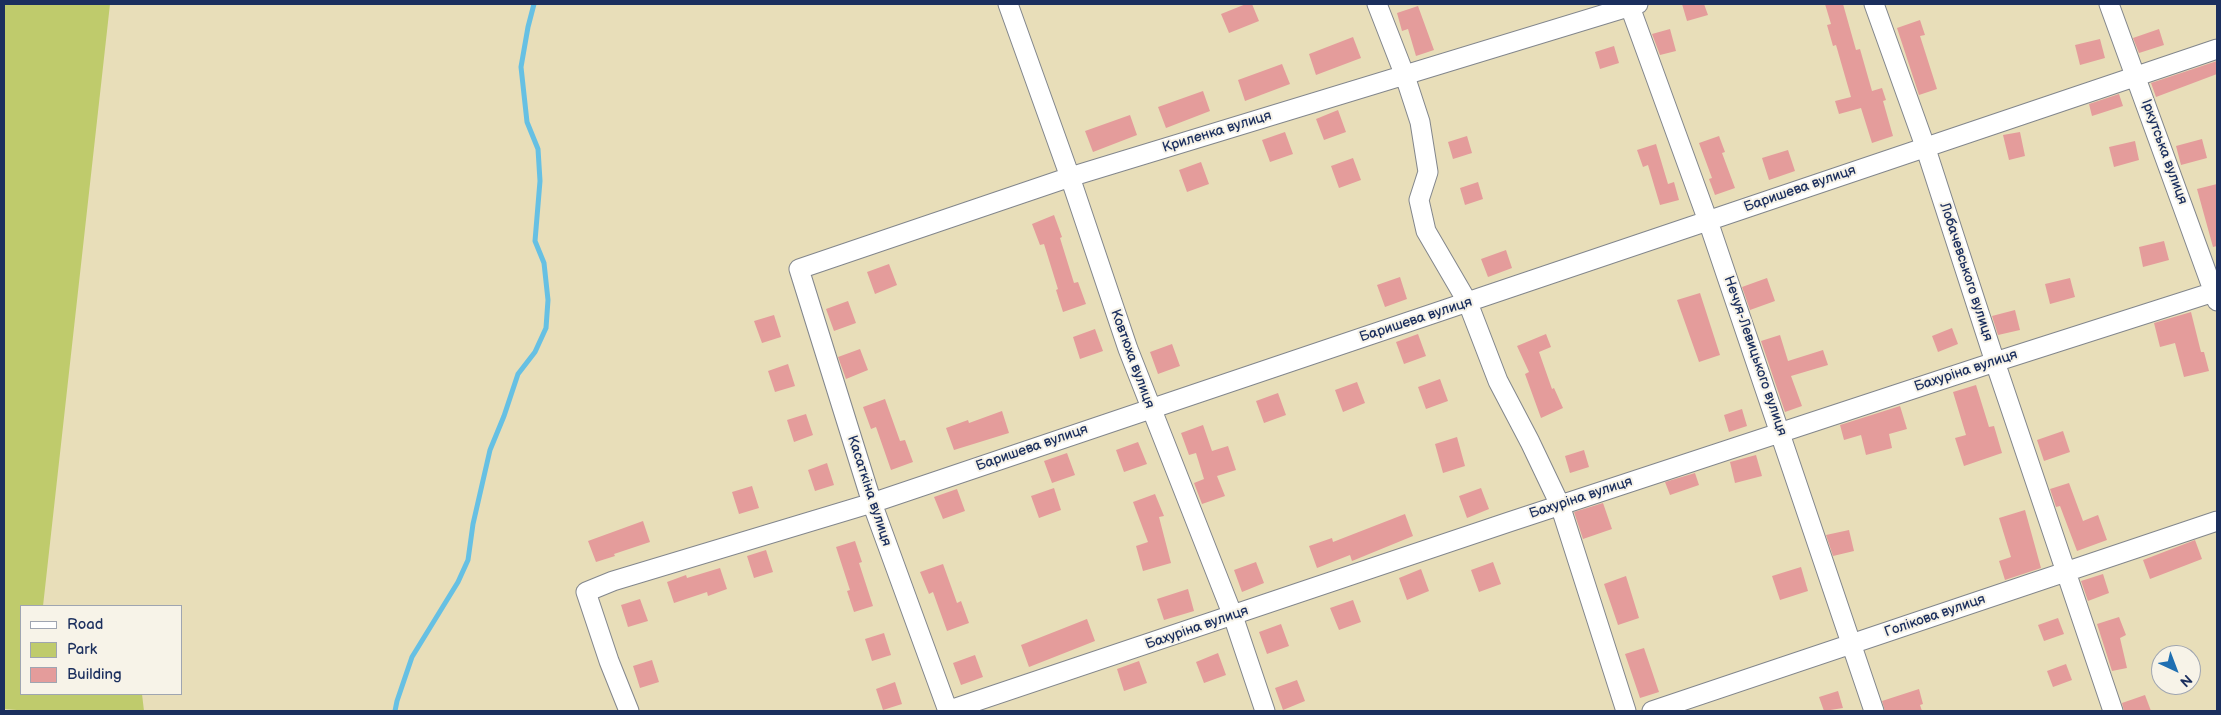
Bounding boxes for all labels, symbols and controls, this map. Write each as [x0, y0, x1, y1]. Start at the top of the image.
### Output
street label: Іркутська вулиця [2137, 97, 2191, 207]
street label: Криленка вулиця [1160, 107, 1274, 157]
street label: Баришева вулиця [1742, 162, 1858, 216]
street label: Лобачевського вулиця [1936, 201, 1996, 343]
street label: Нечуя-Левицького вулиця [1720, 274, 1790, 438]
street label: Баришева вулиця [1358, 294, 1474, 346]
street label: Ковтюха вулиця [1106, 307, 1158, 411]
street label: Бахуріна вулиця [1912, 346, 2020, 396]
street label: Баришева вулиця [974, 421, 1090, 475]
street label: Касаткіна вулиця [843, 434, 895, 548]
street label: Бахуріна вулиця [1527, 473, 1635, 523]
street label: Голікова вулиця [1882, 591, 1988, 641]
street label: Бахуріна вулиця [1143, 603, 1251, 653]
legend [20, 605, 182, 695]
text: Road [67, 615, 103, 634]
text: Park [67, 640, 97, 659]
north arrow [2151, 645, 2201, 695]
text: Building [67, 665, 122, 684]
text: N [2176, 671, 2196, 690]

